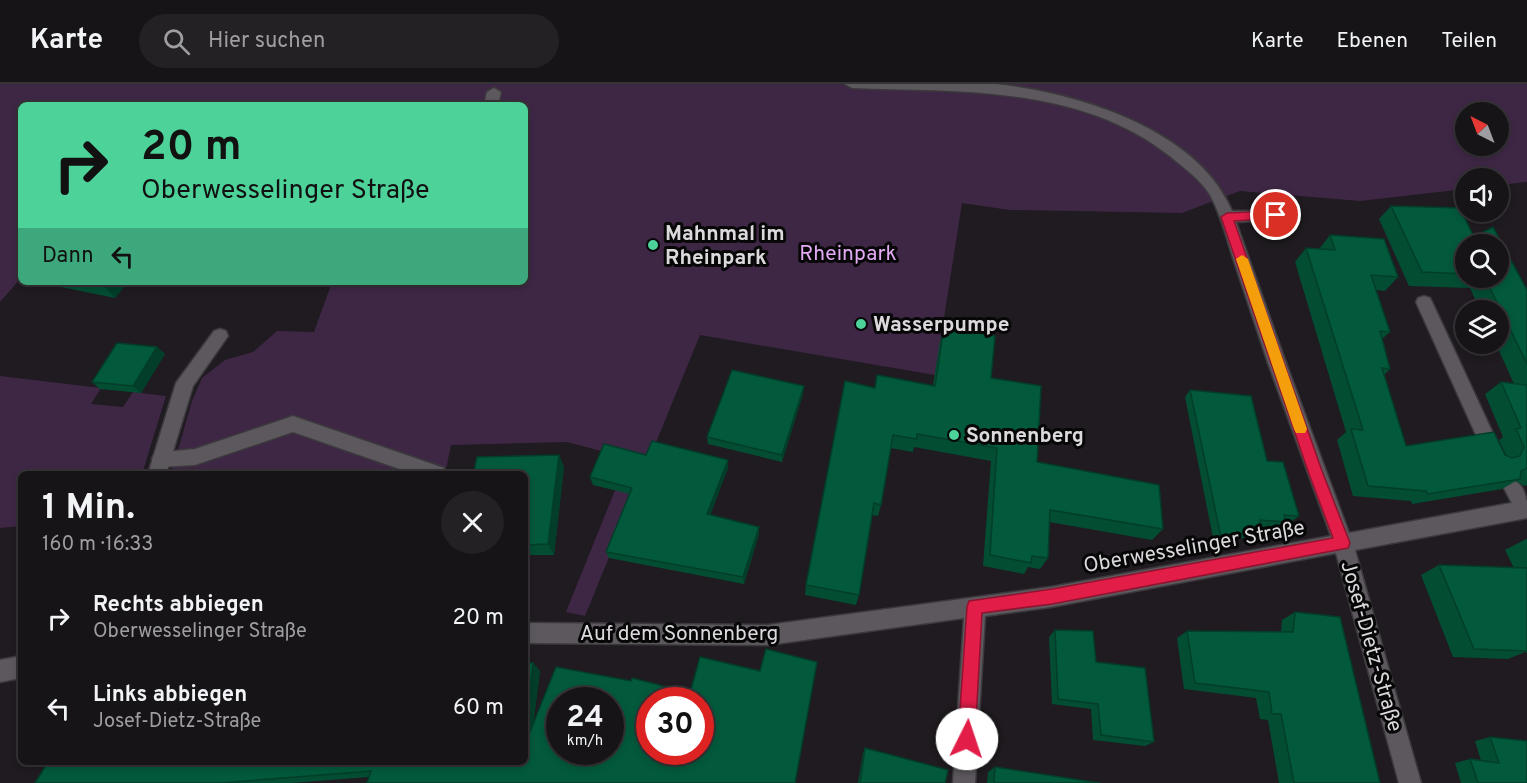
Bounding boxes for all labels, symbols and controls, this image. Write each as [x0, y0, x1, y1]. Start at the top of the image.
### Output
search box [139, 14, 559, 68]
text: Karte [30, 23, 103, 59]
icon: search [160, 25, 193, 58]
text: Hier suchen [208, 28, 325, 55]
text: Karte [1251, 28, 1303, 55]
text: Ebenen [1336, 28, 1408, 55]
text: Teilen [1441, 28, 1497, 55]
north arrow [1455, 102, 1509, 156]
map controls [1455, 102, 1509, 354]
text: 20 m [141, 122, 242, 175]
icon: right [42, 126, 120, 204]
button: sound [1455, 168, 1509, 222]
text: Oberwesselinger Straße [141, 174, 429, 208]
pin [1250, 189, 1301, 240]
icon: arrive [1259, 198, 1292, 231]
place label: Mahnmal im Rheinpark [665, 221, 785, 272]
button: search [1455, 234, 1509, 288]
marker: Mahnmal im Rheinpark [646, 238, 660, 252]
icon: left [106, 240, 139, 273]
park label: Rheinpark [799, 241, 897, 268]
text: Dann [42, 243, 94, 270]
button: layers [1455, 300, 1509, 354]
place label: Wasserpumpe [873, 312, 1009, 339]
marker: Wasserpumpe [854, 317, 868, 331]
place label: Sonnenberg [966, 423, 1084, 450]
marker: Sonnenberg [947, 428, 961, 442]
text: 1 Min. [42, 486, 135, 532]
button: close [441, 491, 504, 554]
street label: Oberwesselinger Straße [1081, 515, 1307, 580]
text: 160 m · 16:33 [42, 532, 153, 558]
street label: Josef-Dietz-Straße [1333, 558, 1408, 735]
text: Rechts abbiegen [93, 592, 264, 619]
icon: right [42, 602, 75, 635]
text: 20 m [453, 605, 504, 632]
text: Oberwesselinger Straße [93, 619, 307, 645]
street label: Auf dem Sonnenberg [580, 621, 778, 648]
text: Links abbiegen [93, 682, 247, 709]
speed limit sign: 30 [636, 687, 714, 765]
icon: left [42, 692, 75, 725]
text: 60 m [453, 695, 504, 722]
text: 24 [566, 700, 604, 737]
position arrow [935, 707, 999, 771]
text: Josef-Dietz-Straße [93, 709, 261, 735]
text: km/h [567, 732, 603, 751]

